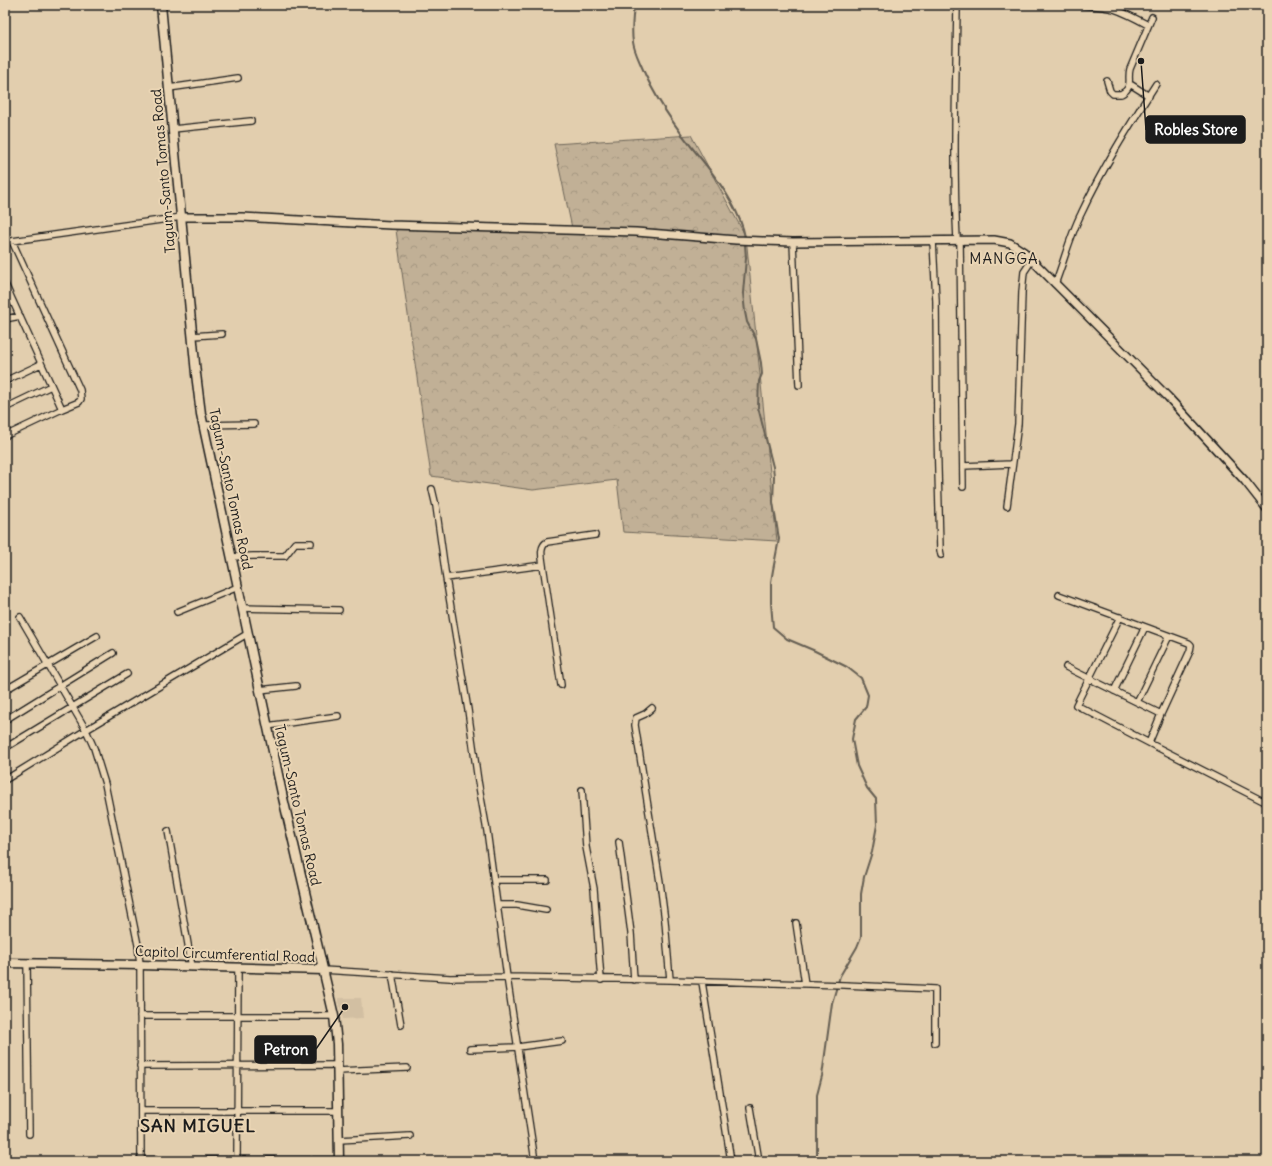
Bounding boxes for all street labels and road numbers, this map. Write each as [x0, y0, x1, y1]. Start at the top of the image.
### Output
street label: Tagum-Santo Tomas Road [147, 88, 179, 254]
street label: Tagum-Santo Tomas Road [205, 406, 257, 572]
street label: Tagum-Santo Tomas Road [271, 723, 325, 887]
street label: Capitol Circumferential Road [135, 942, 315, 966]

